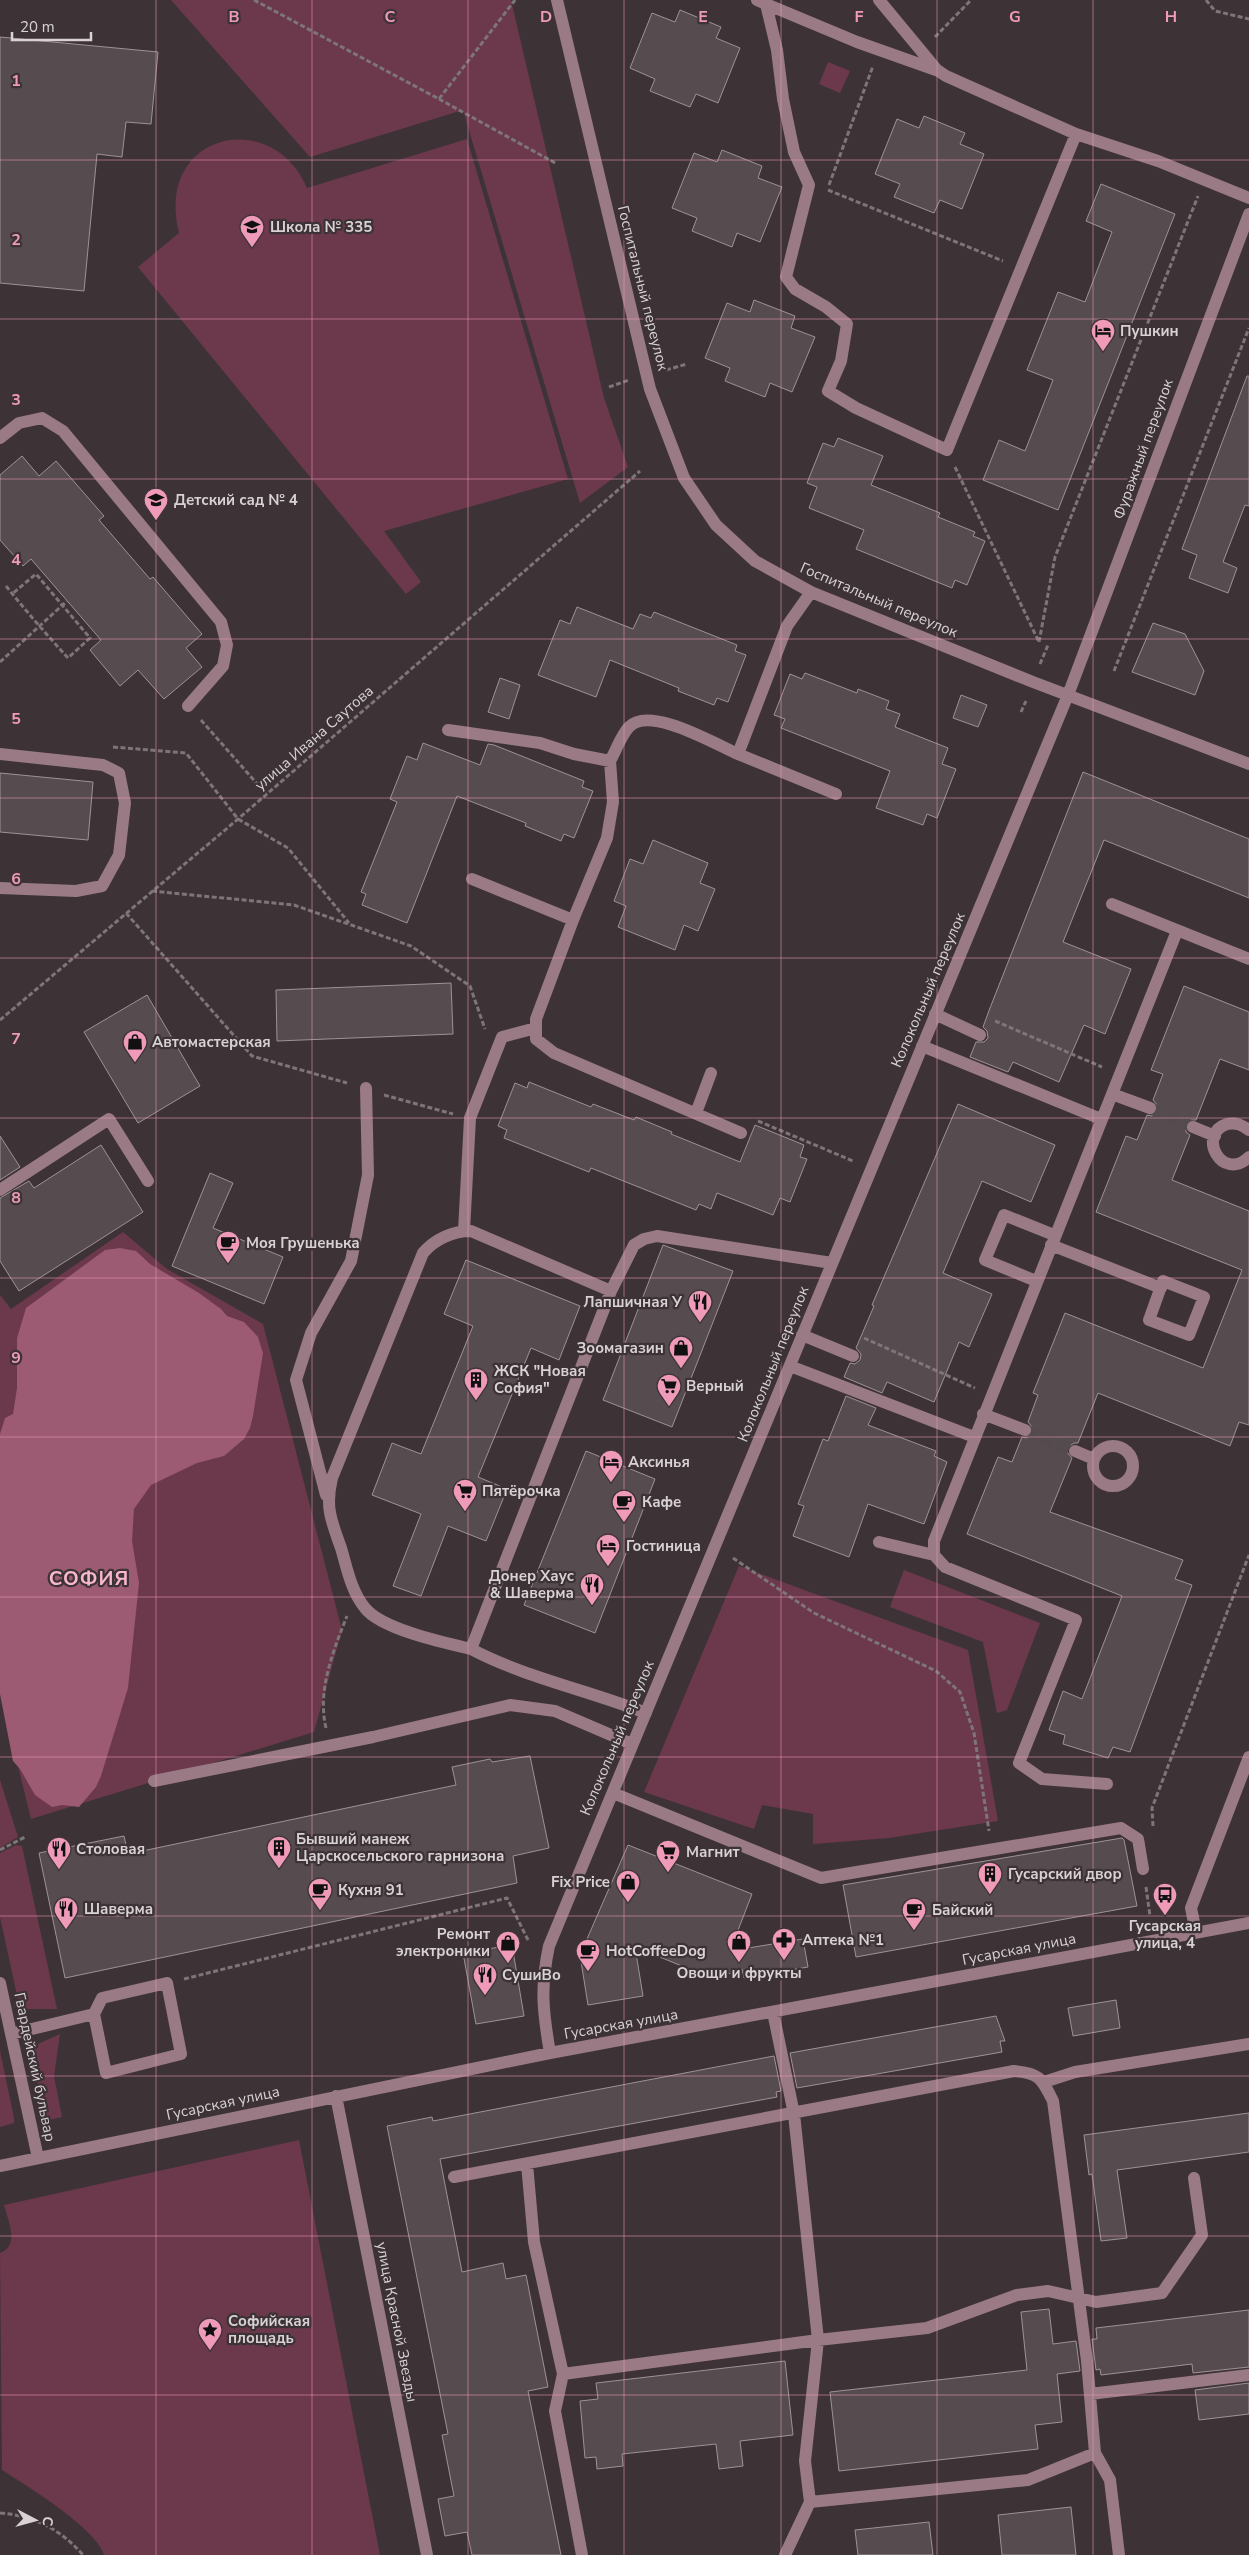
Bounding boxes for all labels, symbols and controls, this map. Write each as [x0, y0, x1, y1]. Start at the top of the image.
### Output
text: B [228, 6, 240, 28]
text: C [385, 6, 396, 28]
text: D [540, 6, 552, 28]
text: E [698, 6, 708, 28]
text: F [855, 6, 864, 28]
text: G [1009, 6, 1021, 28]
text: H [1165, 6, 1177, 28]
scale bar [12, 10, 91, 42]
text: 20 m [20, 17, 55, 37]
text: 1 [11, 70, 21, 92]
street label: Госпитальный переулок [613, 203, 673, 373]
school or university icon: Школа № 335 [239, 214, 265, 248]
place label: Школа № 335 [270, 217, 372, 237]
text: 2 [11, 229, 21, 251]
hotel icon: Пушкин [1090, 318, 1116, 352]
place label: Пушкин [1120, 321, 1179, 341]
street label: Фуражный переулок [1108, 376, 1178, 522]
text: 3 [11, 389, 21, 411]
school or university icon: Детский сад № 4 [143, 487, 169, 521]
place label: Детский сад № 4 [174, 490, 298, 510]
text: 4 [11, 549, 21, 571]
street label: Госпитальный переулок [797, 558, 961, 642]
street label: улица Ивана Саутова [250, 681, 378, 795]
text: 5 [11, 708, 21, 730]
text: 6 [11, 868, 21, 890]
street label: Колокольный переулок [886, 909, 970, 1071]
text: 7 [11, 1028, 21, 1050]
shop icon: Автомастерская [122, 1029, 148, 1063]
place label: Автомастерская [152, 1032, 271, 1052]
text: 8 [11, 1187, 21, 1209]
cafe icon: Моя Грушенька [215, 1230, 241, 1264]
place label: Моя Грушенька [246, 1233, 360, 1253]
street label: Колокольный переулок [733, 1283, 813, 1445]
restaurant icon: Лапшичная У [687, 1289, 713, 1323]
place label: Лапшичная У [583, 1292, 683, 1312]
shop icon: Зоомагазин [668, 1335, 694, 1369]
place label: Зоомагазин [577, 1338, 664, 1358]
text: 9 [11, 1347, 21, 1369]
place label: ЖСК "Новая София" [494, 1361, 586, 1398]
building icon: ЖСК "Новая София" [463, 1367, 489, 1401]
supermarket icon: Верный [656, 1373, 682, 1407]
place label: Верный [686, 1376, 744, 1396]
hotel icon: Аксинья [598, 1449, 624, 1483]
place label: Аксинья [628, 1452, 690, 1472]
supermarket icon: Пятёрочка [452, 1478, 478, 1512]
place label: Пятёрочка [482, 1481, 561, 1501]
cafe icon: Кафе [611, 1489, 637, 1523]
place label: Кафе [642, 1492, 681, 1512]
hotel icon: Гостиница [595, 1533, 621, 1567]
place label: Гостиница [626, 1536, 701, 1556]
district label: СОФИЯ [49, 1565, 129, 1592]
place label: Донер Хаус & Шаверма [489, 1566, 574, 1603]
restaurant icon: Донер Хаус & Шаверма [579, 1572, 605, 1606]
street label: Колокольный переулок [575, 1657, 659, 1819]
place label: Бывший манеж Царскосельского гарнизона [296, 1829, 504, 1866]
building icon: Бывший манеж Царскосельского гарнизона [266, 1835, 292, 1869]
restaurant icon: Столовая [46, 1836, 72, 1870]
place label: Столовая [76, 1839, 145, 1859]
supermarket icon: Магнит [655, 1839, 681, 1873]
place label: Магнит [686, 1842, 740, 1862]
building icon: Гусарский двор [977, 1861, 1003, 1895]
place label: Гусарский двор [1008, 1864, 1122, 1884]
shop icon: Fix Price [615, 1869, 641, 1903]
place label: Fix Price [551, 1872, 610, 1892]
cafe icon: Кухня 91 [307, 1877, 333, 1911]
place label: Кухня 91 [338, 1880, 404, 1900]
bus stop icon: Гусарская улица, 4 [1152, 1882, 1178, 1916]
restaurant icon: Шаверма [53, 1896, 79, 1930]
cafe icon: Байский [901, 1897, 927, 1931]
place label: Шаверма [84, 1899, 153, 1919]
place label: Байский [932, 1900, 993, 1920]
place label: Гусарская улица, 4 [1129, 1916, 1201, 1953]
place label: Ремонт электроники [396, 1924, 490, 1961]
pharmacy icon: Аптека №1 [771, 1927, 797, 1961]
street label: Гусарская улица [960, 1928, 1078, 1970]
shop icon: Овощи и фрукты [726, 1929, 752, 1963]
shop icon: Ремонт электроники [495, 1930, 521, 1964]
place label: Аптека №1 [802, 1930, 884, 1950]
cafe icon: HotCoffeeDog [575, 1938, 601, 1972]
place label: HotCoffeeDog [606, 1941, 706, 1961]
restaurant icon: СушиВо [472, 1962, 498, 1996]
place label: Овощи и фрукты [676, 1963, 802, 1983]
place label: СушиВо [502, 1965, 561, 1985]
street label: Гвардейский бульвар [9, 1991, 61, 2143]
street label: Гусарская улица [562, 2004, 680, 2044]
street label: Гусарская улица [164, 2081, 282, 2125]
street label: улица Красной Звезды [372, 2240, 422, 2404]
place label: Софийская площадь [228, 2311, 310, 2348]
place icon: Софийская площадь [197, 2317, 223, 2351]
north arrow [10, 2495, 60, 2545]
text: С [37, 2516, 57, 2528]

